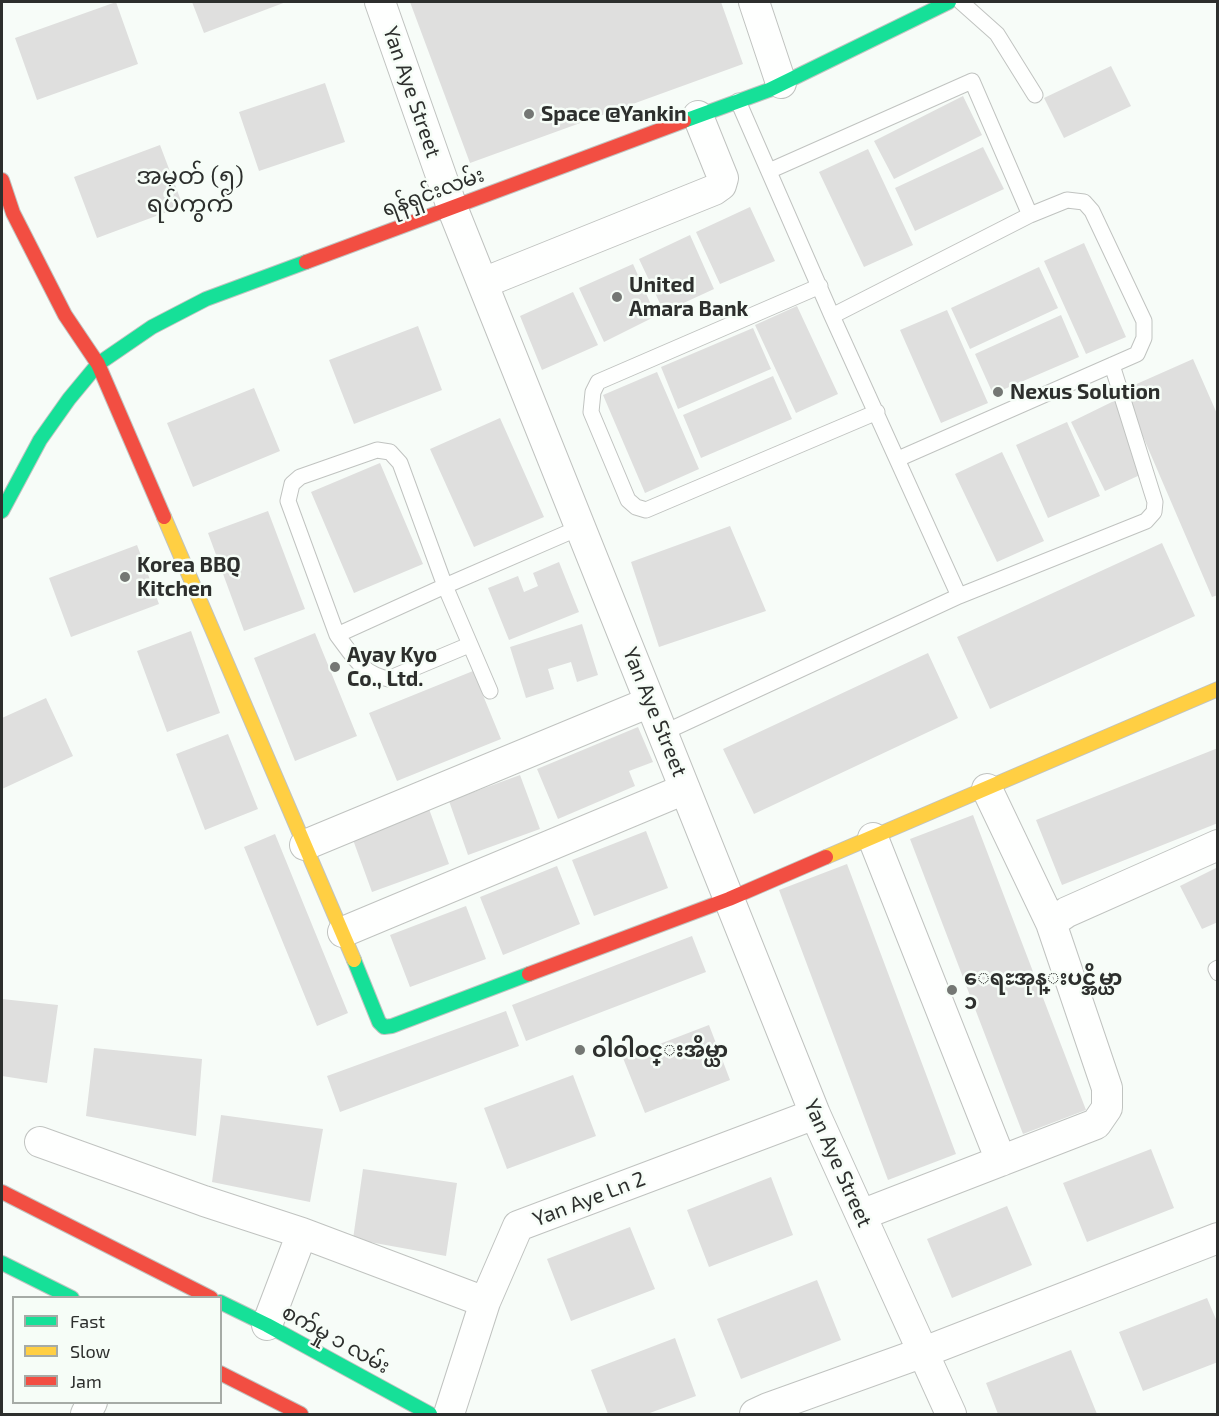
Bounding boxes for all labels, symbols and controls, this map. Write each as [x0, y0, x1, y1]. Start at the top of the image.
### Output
street label: Yan Aye Street [378, 23, 446, 161]
place label: Space @Yankin [541, 101, 687, 127]
marker: Space @Yankin [522, 107, 536, 121]
district label: အမှတ် (၅) ရပ်ကွက် [136, 162, 244, 218]
street label: ရန်ရှင်းလမ်း [379, 162, 487, 222]
place label: United Amara Bank [629, 272, 748, 322]
marker: United Amara Bank [610, 290, 624, 304]
place label: Nexus Solution [1010, 379, 1160, 405]
marker: Nexus Solution [991, 385, 1005, 399]
place label: Korea BBQ Kitchen [137, 552, 241, 602]
marker: Korea BBQ Kitchen [118, 570, 132, 584]
place label: Ayay Kyo Co., Ltd. [347, 642, 437, 692]
street label: Yan Aye Street [618, 644, 692, 780]
marker: Ayay Kyo Co., Ltd. [328, 660, 342, 674]
place label: ေရႊအုန္းပင္အိမ္ယာ ၁ [964, 965, 1122, 1015]
marker: ေရႊအုန္းပင္အိမ္ယာ ၁ [945, 983, 959, 997]
place label: ဝါဝါဝင္းအိမ္ယာ [592, 1037, 728, 1063]
marker: ဝါဝါဝင္းအိမ္ယာ [573, 1043, 587, 1057]
street label: Yan Aye Street [799, 1095, 877, 1231]
street label: Yan Aye Ln 2 [529, 1166, 649, 1232]
legend [12, 1296, 222, 1404]
street label: စက်မှု ၁ လမ်း [278, 1299, 394, 1379]
text: Fast [70, 1310, 105, 1332]
text: Slow [70, 1340, 110, 1362]
text: Jam [70, 1370, 102, 1392]

